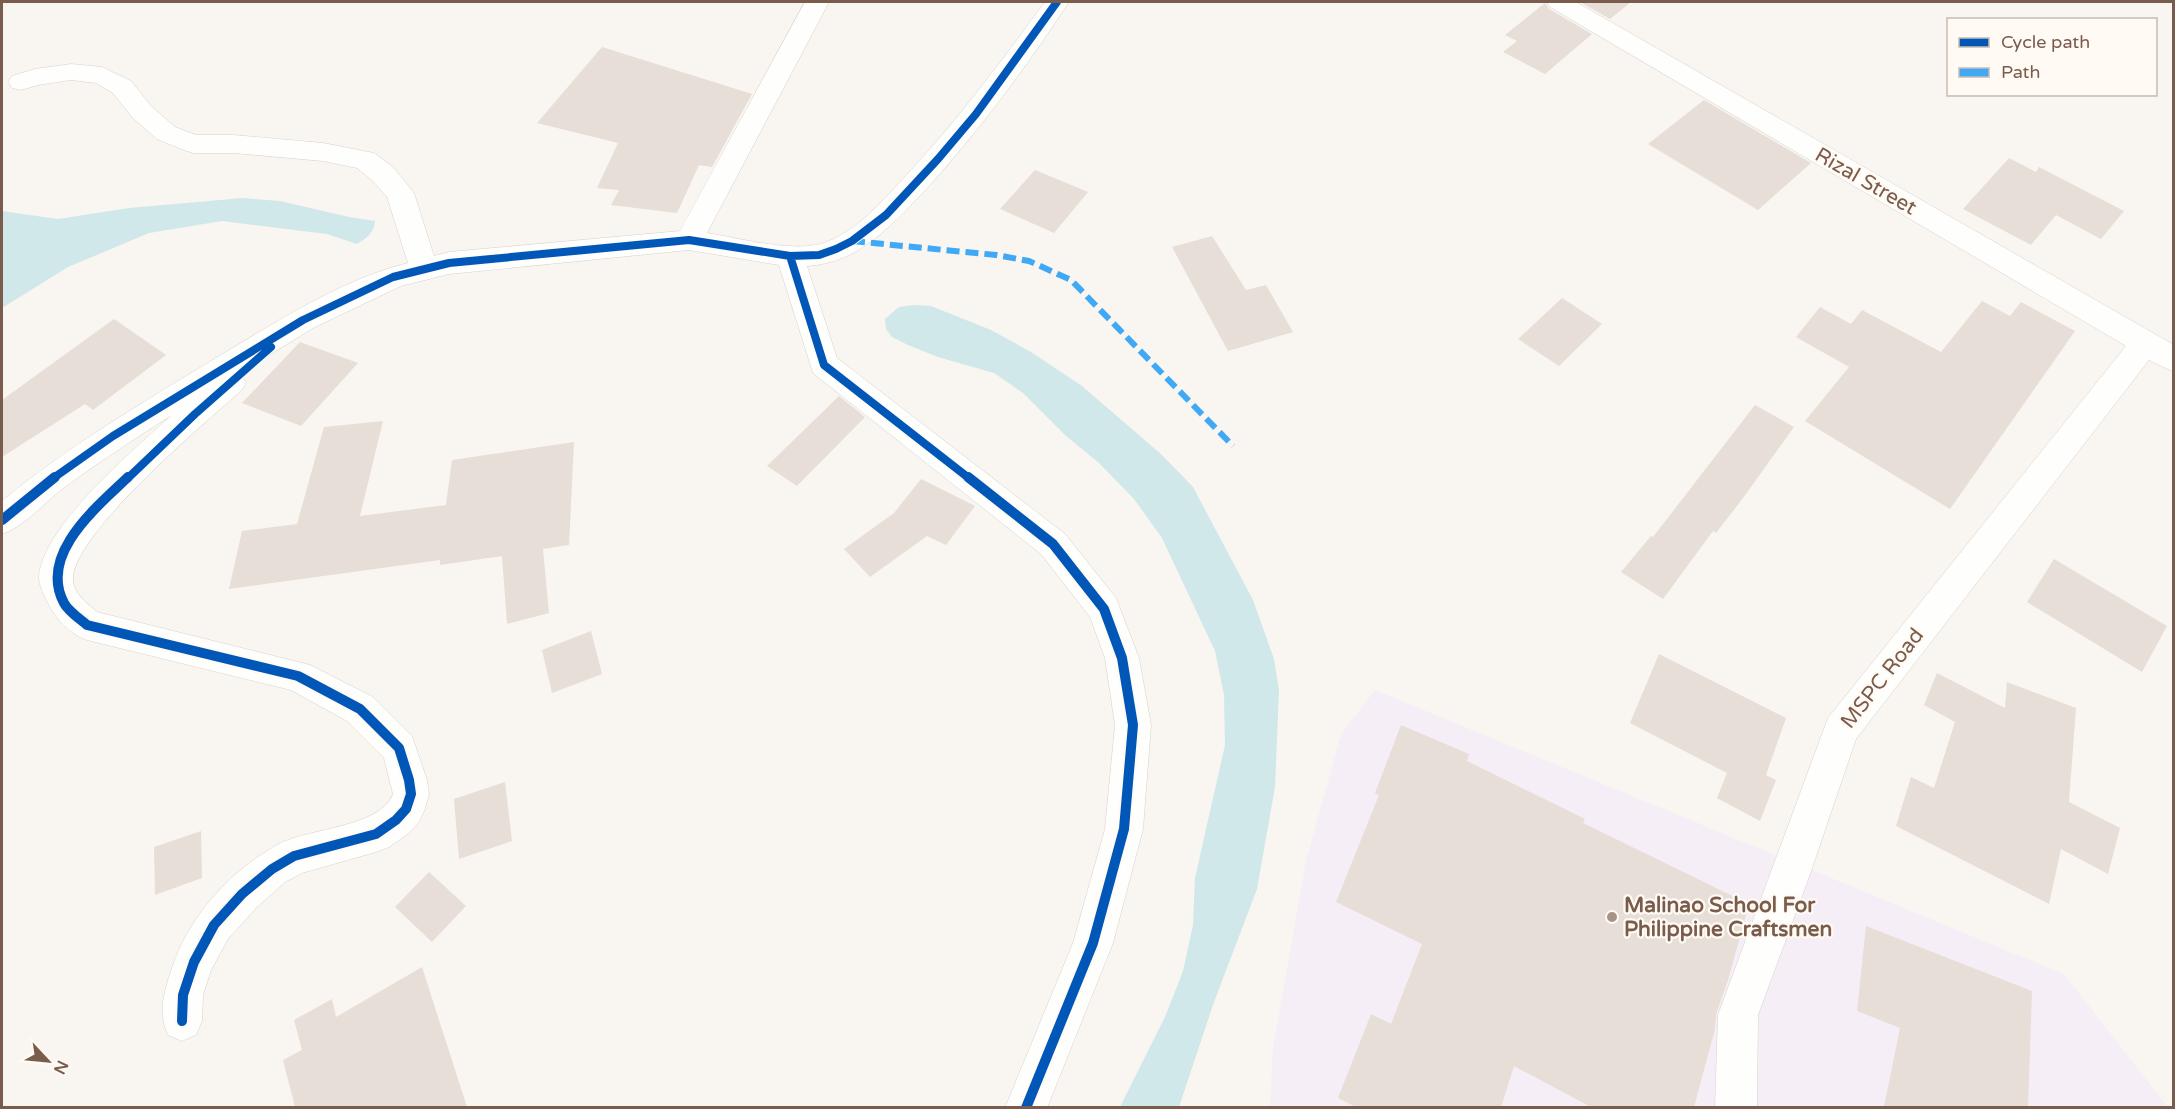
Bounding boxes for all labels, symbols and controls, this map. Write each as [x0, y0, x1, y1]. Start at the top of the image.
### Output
legend [1947, 18, 2157, 96]
text: Cycle path [2001, 31, 2090, 53]
text: Path [2001, 61, 2040, 83]
street label: Rizal Street [1811, 142, 1921, 221]
street label: MSPC Road [1836, 623, 1929, 733]
place label: Malinao School For Philippine Craftsmen [1624, 893, 1832, 942]
marker: Malinao School For Philippine Craftsmen [1605, 910, 1619, 924]
north arrow [18, 1031, 78, 1091]
text: N [49, 1057, 72, 1077]

